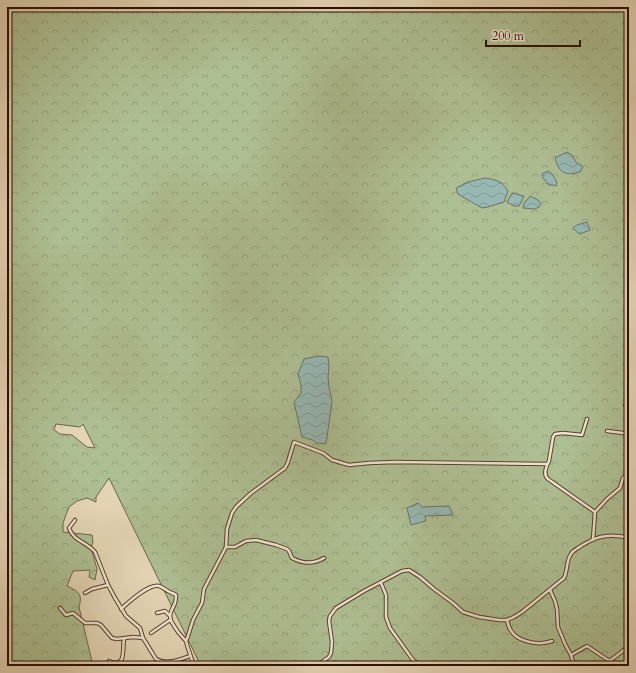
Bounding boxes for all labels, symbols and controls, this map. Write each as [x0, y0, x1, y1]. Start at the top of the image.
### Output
scale bar [486, 22, 580, 48]
text: 200 m [492, 28, 525, 44]

